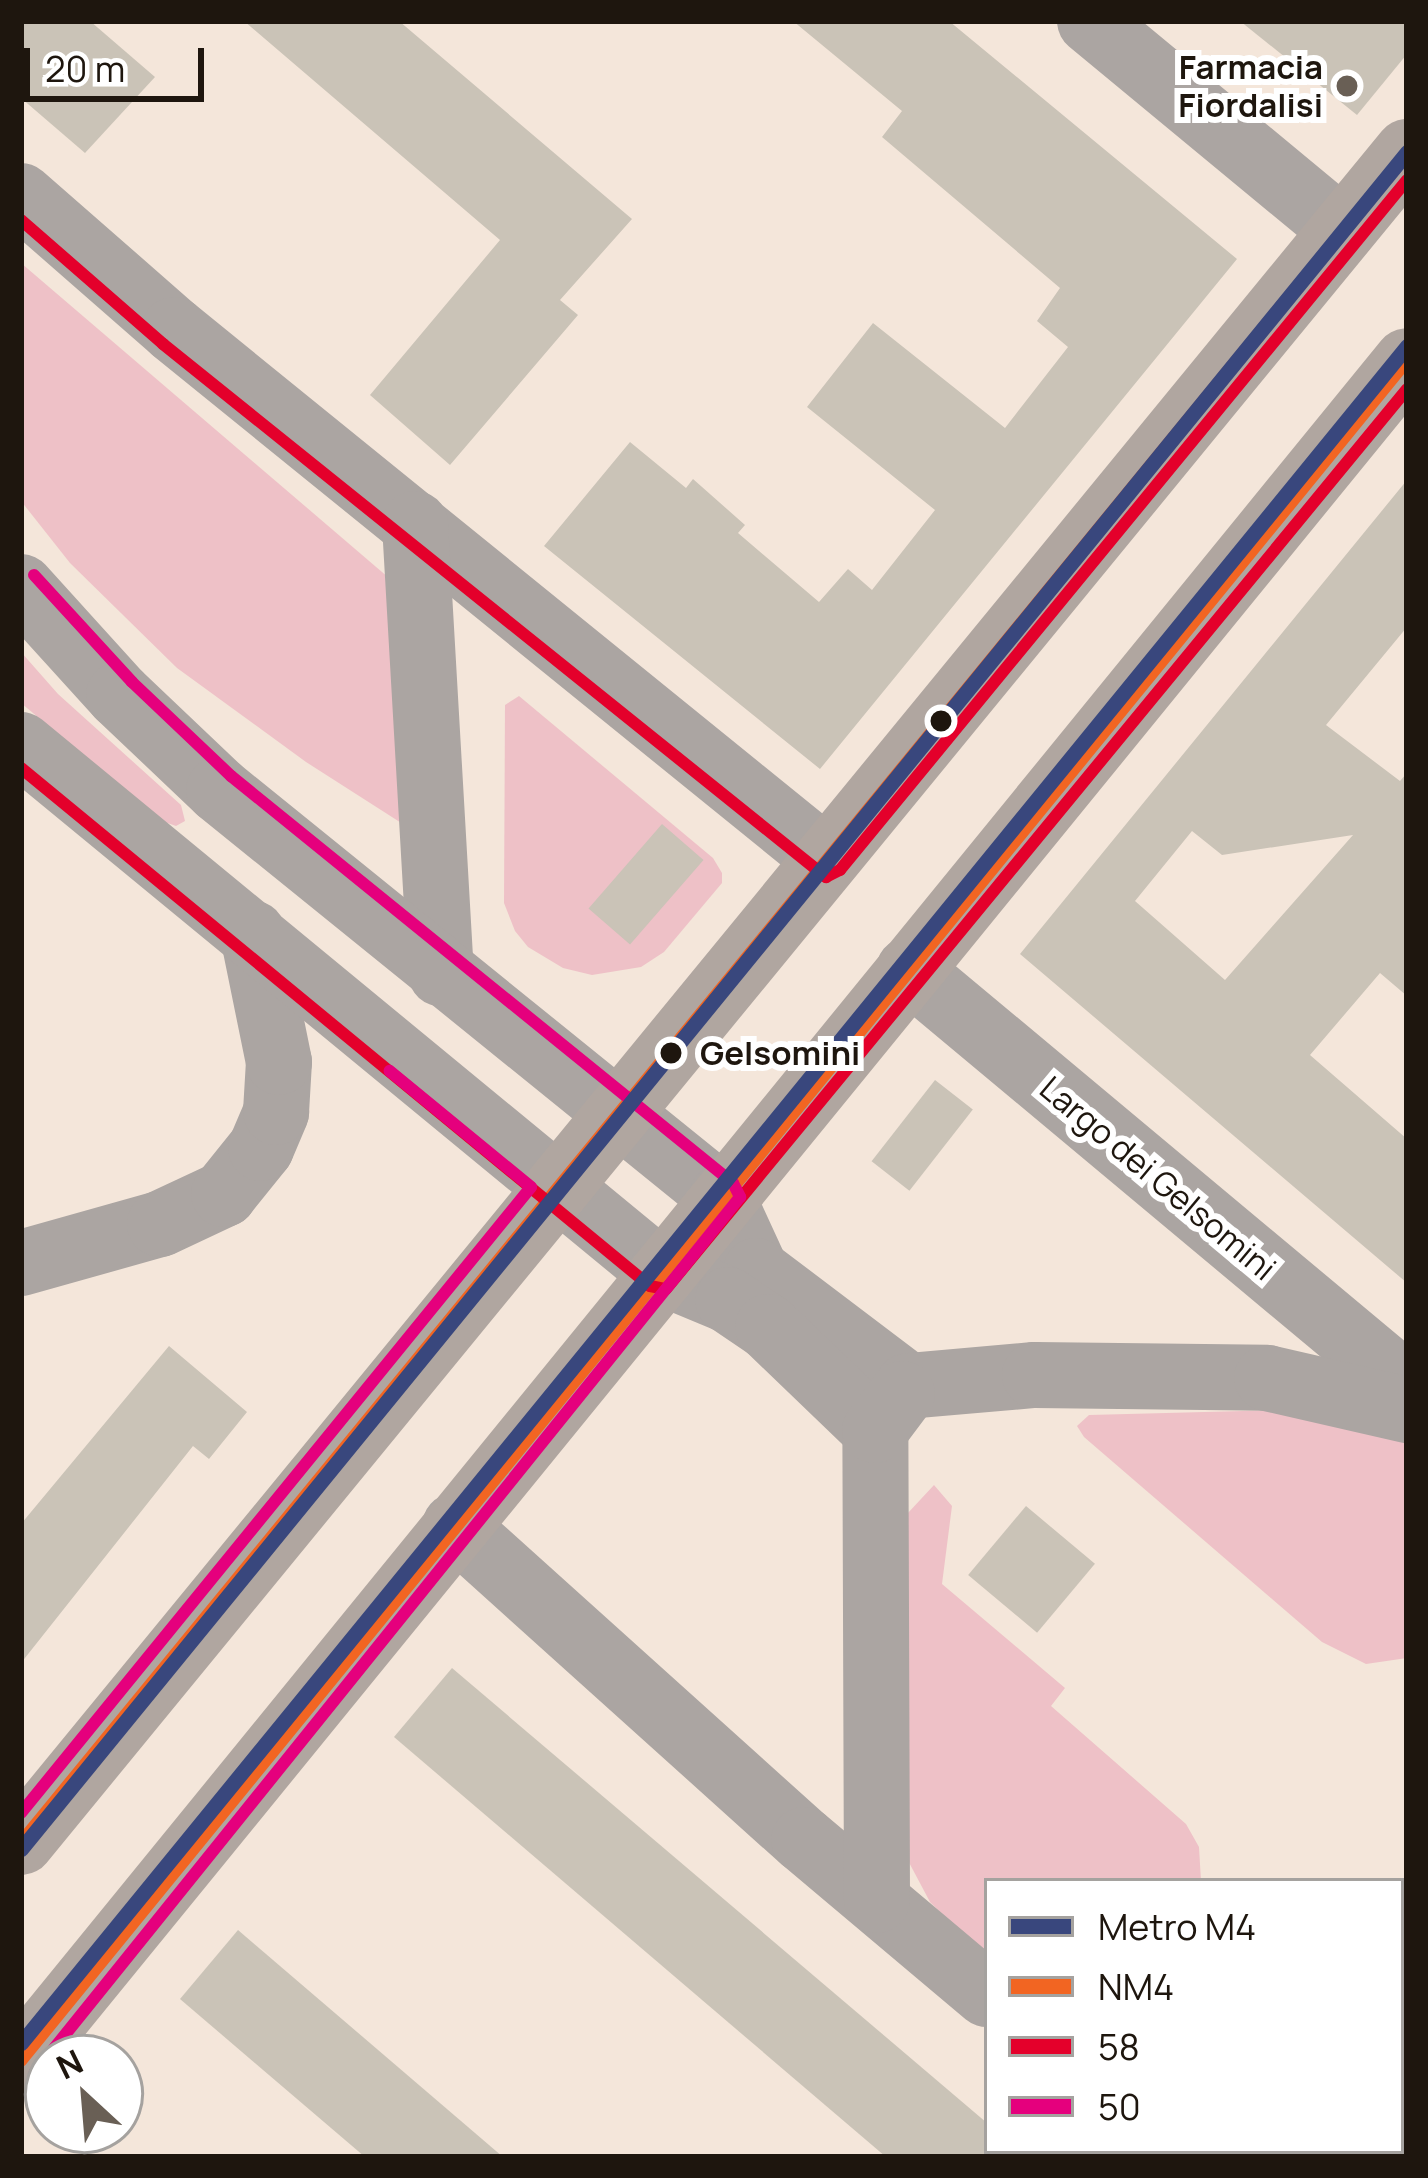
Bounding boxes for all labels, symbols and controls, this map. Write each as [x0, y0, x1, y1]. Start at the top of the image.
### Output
scale bar [30, 24, 210, 98]
text: 20 m [45, 44, 125, 93]
place label: Farmacia Fiordalisi [1178, 47, 1323, 125]
marker: Farmacia Fiordalisi [1334, 73, 1360, 99]
unlabelled marker [930, 710, 952, 732]
place label: Gelsomini [700, 1033, 860, 1073]
marker: Gelsomini [654, 1036, 688, 1070]
street label: Largo dei Gelsomini [1032, 1068, 1284, 1288]
legend [984, 1878, 1404, 2154]
text: Metro M4 [1098, 1902, 1256, 1951]
text: NM4 [1098, 1962, 1174, 2011]
text: 58 [1098, 2022, 1140, 2071]
north arrow [24, 2034, 144, 2154]
text: N [49, 2038, 90, 2089]
text: 50 [1098, 2082, 1141, 2131]

